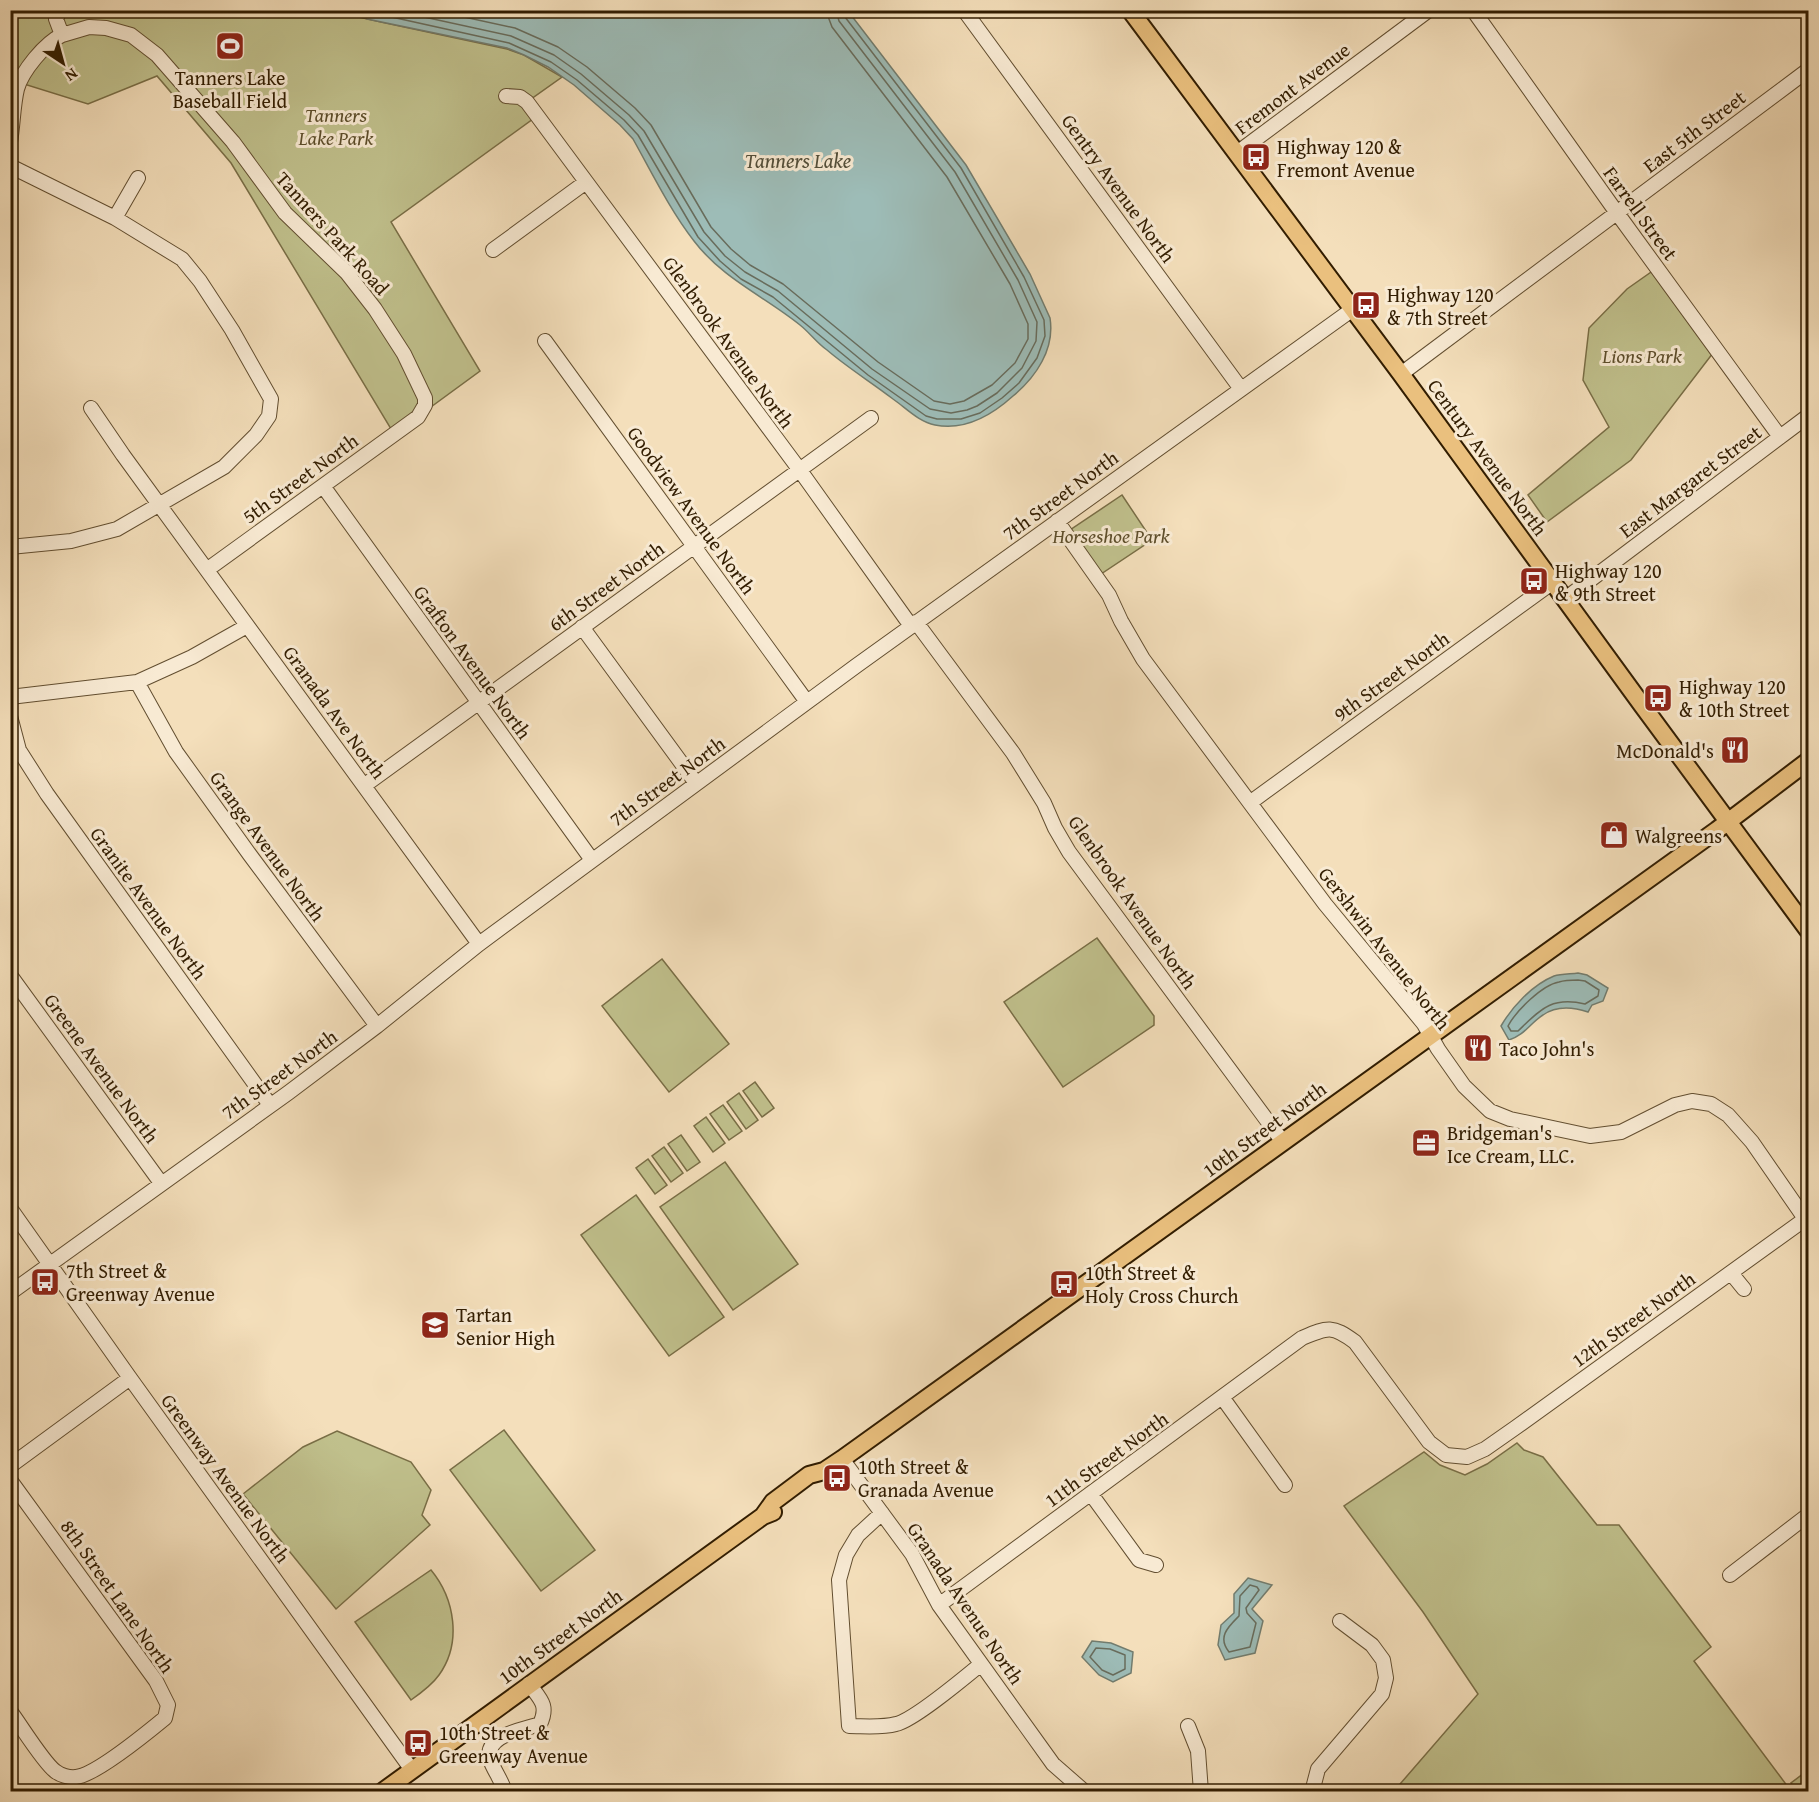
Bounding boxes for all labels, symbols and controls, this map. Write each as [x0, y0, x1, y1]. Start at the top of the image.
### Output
sports icon: Tanners Lake Baseball Field [214, 30, 246, 62]
north arrow [33, 33, 93, 93]
street label: Fremont Avenue [1228, 35, 1356, 141]
text: N [60, 62, 83, 88]
place label: Tanners Lake Baseball Field [173, 63, 288, 115]
street label: East 5th Street [1637, 83, 1751, 179]
park label: Tanners Lake Park [298, 100, 374, 152]
street label: Gentry Avenue North [1055, 108, 1183, 268]
place label: Highway 120 & Fremont Avenue [1277, 132, 1415, 184]
bus stop icon: Highway 120 & Fremont Avenue [1240, 141, 1272, 173]
water label: Tanners Lake [745, 145, 851, 176]
street label: Farrell Street [1597, 160, 1685, 266]
street label: Tanners Park Road [270, 165, 397, 301]
street label: Glenbrook Avenue North [656, 250, 802, 434]
place label: Highway 120 & 7th Street [1387, 280, 1494, 332]
bus stop icon: Highway 120 & 7th Street [1350, 289, 1382, 321]
park label: Lions Park [1601, 341, 1683, 370]
street label: Century Avenue North [1421, 373, 1555, 541]
street label: East Margaret Street [1613, 418, 1767, 544]
street label: Goodview Avenue North [621, 420, 763, 600]
street label: 5th Street North [236, 426, 364, 530]
street label: 7th Street North [996, 443, 1124, 547]
park label: Horseshoe Park [1051, 521, 1170, 550]
street label: 6th Street North [542, 534, 670, 638]
place label: Highway 120 & 9th Street [1555, 556, 1662, 608]
bus stop icon: Highway 120 & 9th Street [1518, 565, 1550, 597]
street label: Grafton Avenue North [407, 579, 539, 745]
street label: 9th Street North [1327, 624, 1455, 728]
street label: Granada Ave North [277, 639, 393, 785]
place label: Highway 120 & 10th Street [1679, 672, 1789, 724]
bus stop icon: Highway 120 & 10th Street [1642, 682, 1674, 714]
street label: 7th Street North [603, 729, 731, 833]
restaurant icon: McDonald's [1719, 734, 1751, 766]
place label: McDonald's [1616, 736, 1714, 765]
street label: Grange Avenue North [203, 765, 333, 927]
street label: Glenbrook Avenue North [1062, 809, 1204, 995]
shop icon: Walgreens [1598, 819, 1630, 851]
street label: Granite Avenue North [84, 821, 214, 985]
place label: Walgreens [1635, 821, 1722, 850]
street label: Gershwin Avenue North [1312, 860, 1458, 1036]
street label: Greene Avenue North [38, 987, 166, 1149]
street label: 7th Street North [215, 1022, 343, 1126]
restaurant icon: Taco John's [1462, 1032, 1494, 1064]
place label: Taco John's [1499, 1034, 1594, 1063]
street label: 10th Street North [1196, 1074, 1332, 1184]
place label: Bridgeman's Ice Cream, LLC. [1447, 1118, 1574, 1170]
office icon: Bridgeman's Ice Cream, LLC. [1410, 1127, 1442, 1159]
place label: 7th Street & Greenway Avenue [66, 1256, 215, 1308]
place label: 10th Street & Holy Cross Church [1085, 1258, 1238, 1310]
street label: 12th Street North [1565, 1264, 1701, 1374]
bus stop icon: 7th Street & Greenway Avenue [29, 1266, 61, 1298]
bus stop icon: 10th Street & Holy Cross Church [1048, 1268, 1080, 1300]
place label: Tartan Senior High [456, 1300, 555, 1352]
school or university icon: Tartan Senior High [419, 1309, 451, 1341]
street label: Greenway Avenue North [155, 1387, 297, 1569]
street label: 11th Street North [1038, 1404, 1174, 1514]
place label: 10th Street & Granada Avenue [858, 1452, 994, 1504]
bus stop icon: 10th Street & Granada Avenue [821, 1462, 853, 1494]
street label: 8th Street Lane North [54, 1513, 182, 1679]
street label: Granada Avenue North [901, 1516, 1031, 1690]
street label: 10th Street North [492, 1581, 628, 1691]
place label: 10th Street & Greenway Avenue [439, 1718, 588, 1770]
bus stop icon: 10th Street & Greenway Avenue [402, 1727, 434, 1759]

